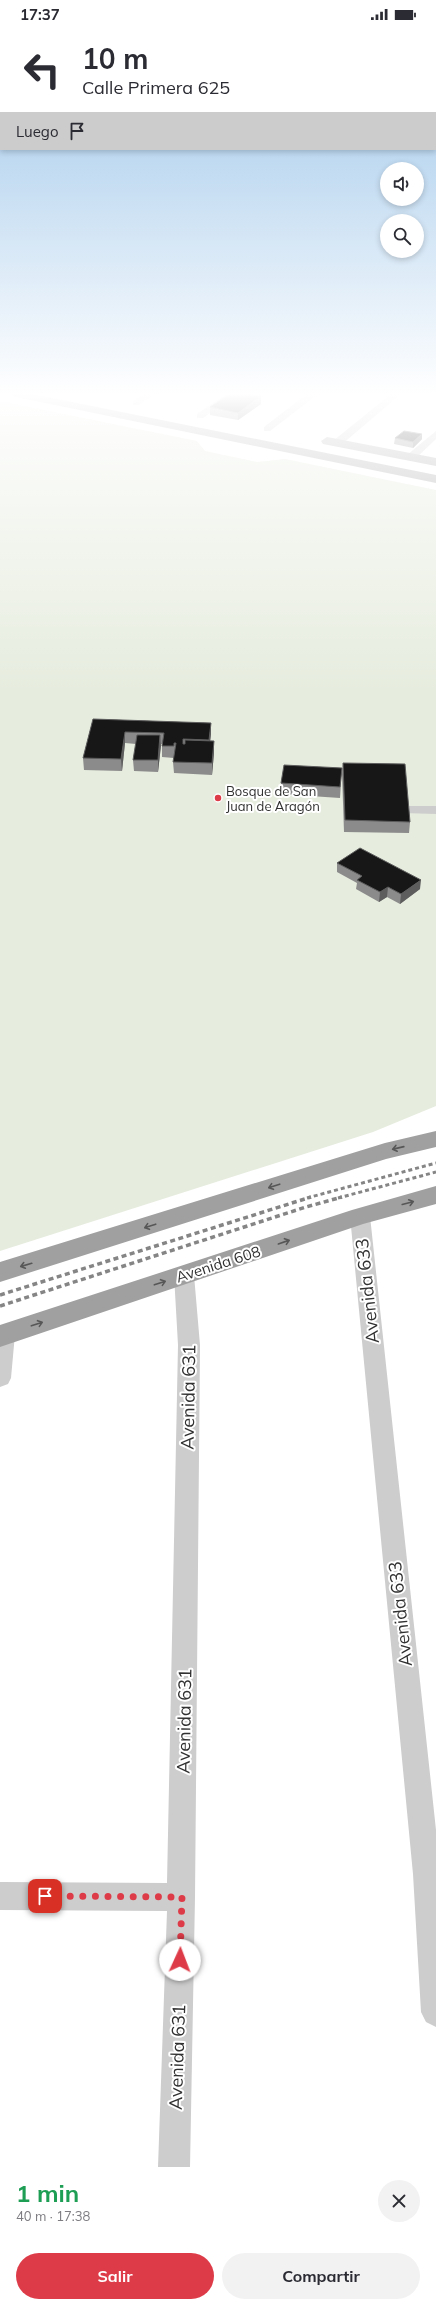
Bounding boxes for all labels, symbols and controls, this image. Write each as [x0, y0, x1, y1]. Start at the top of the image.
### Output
text: 17:37 [20, 5, 60, 24]
text: 10 m [82, 41, 148, 76]
icon: left [16, 44, 68, 96]
text: Calle Primera 625 [82, 76, 230, 99]
icon: arrive [66, 120, 88, 142]
text: Luego [16, 122, 58, 141]
map controls [380, 162, 424, 258]
button: sound [380, 162, 424, 206]
button: search [380, 214, 424, 258]
place label: Bosque de San Juan de Aragón [226, 783, 320, 814]
marker: Bosque de San Juan de Aragón [213, 793, 223, 803]
one-way arrow [392, 1144, 405, 1152]
one-way arrow [267, 1183, 280, 1190]
one-way arrow [401, 1198, 414, 1206]
one-way arrow [144, 1223, 157, 1230]
street label: Avenida 633 [350, 1237, 384, 1345]
one-way arrow [277, 1238, 290, 1245]
street label: Avenida 608 [173, 1241, 263, 1287]
one-way arrow [20, 1262, 33, 1269]
one-way arrow [154, 1279, 167, 1286]
one-way arrow [31, 1319, 43, 1327]
street label: Avenida 631 [176, 1344, 200, 1450]
street label: Avenida 633 [383, 1560, 417, 1668]
street label: Avenida 631 [172, 1668, 196, 1774]
pin [28, 1879, 62, 1913]
icon: arrive [34, 1885, 56, 1907]
position arrow [159, 1939, 201, 1981]
street label: Avenida 631 [164, 2004, 190, 2110]
text: 1 min [16, 2178, 79, 2208]
button: close [378, 2180, 420, 2222]
text: 40 m · 17:38 [16, 2208, 90, 2224]
button: Salir [16, 2253, 214, 2299]
button: Compartir [222, 2253, 420, 2299]

